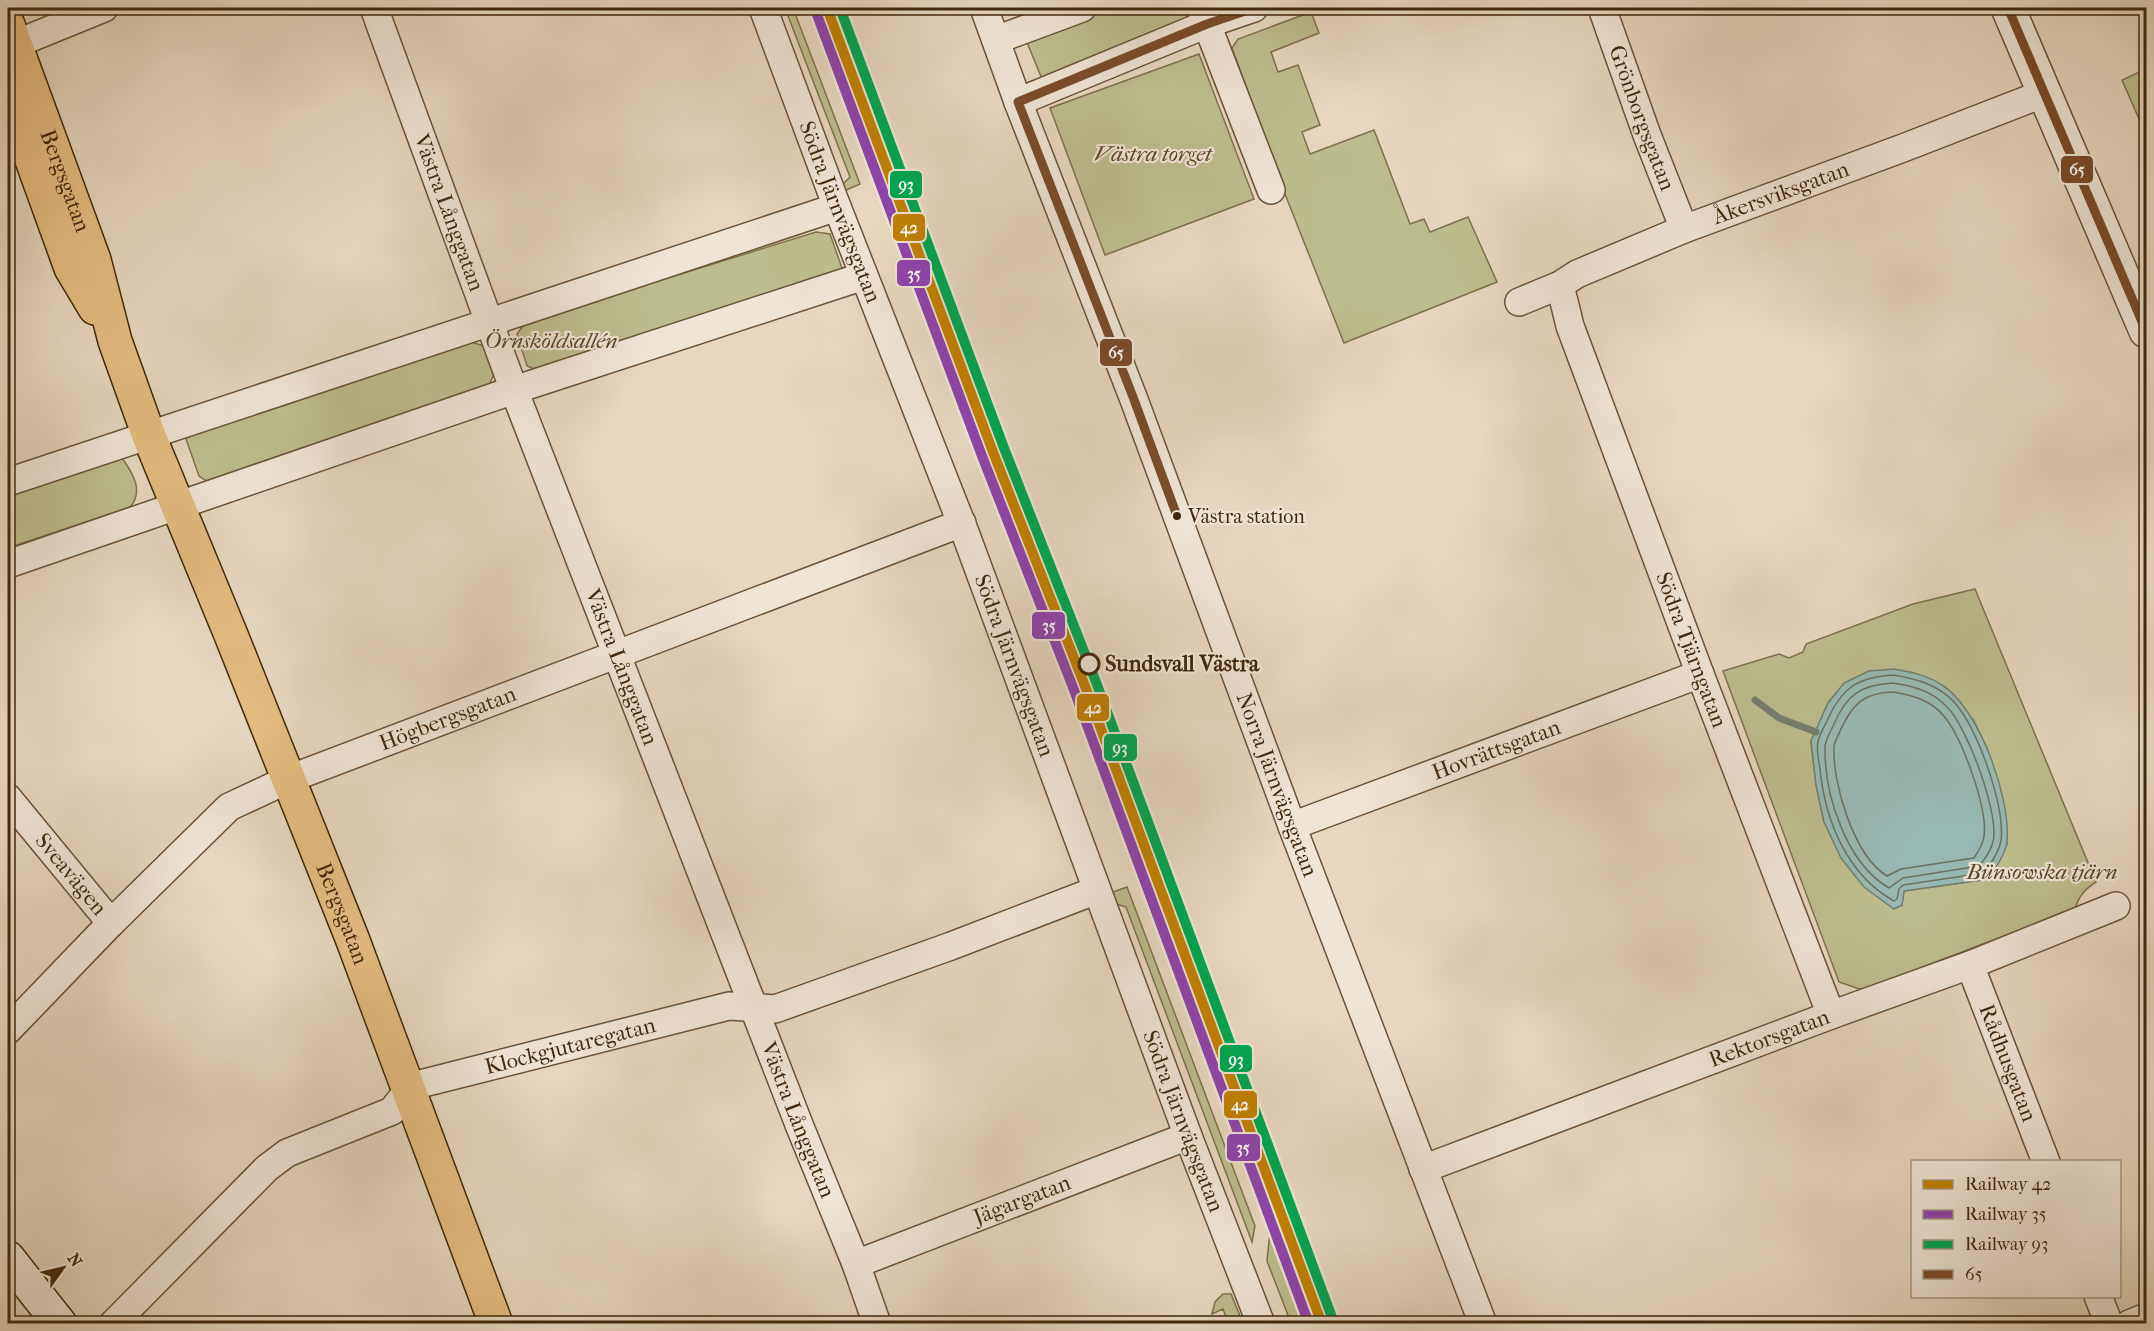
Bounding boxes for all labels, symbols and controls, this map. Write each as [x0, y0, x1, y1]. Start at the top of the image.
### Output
street label: Grönborgsgatan [1603, 42, 1681, 195]
street label: Södra Järnvägsgatan [793, 118, 887, 307]
street label: Bergsgatan [34, 126, 96, 236]
street label: Västra Långgatan [408, 130, 490, 295]
park label: Västra torget [1094, 141, 1213, 167]
line badge: 65 [2060, 155, 2094, 184]
street label: Åkersviksgatan [1708, 156, 1853, 231]
text: 65 [2069, 160, 2085, 179]
line badge: 93 [889, 170, 923, 199]
text: 93 [898, 175, 913, 195]
line badge: 42 [892, 213, 926, 242]
text: 42 [899, 218, 918, 238]
line badge: 35 [896, 259, 931, 287]
text: 35 [907, 264, 921, 284]
park label: Örnsköldsallén [484, 328, 618, 354]
line badge: 65 [1099, 338, 1133, 367]
text: 65 [1108, 343, 1124, 362]
place label: Västra station [1187, 505, 1305, 528]
marker: Västra station [1171, 510, 1183, 522]
street label: Södra Tjärngatan [1650, 568, 1732, 732]
street label: Södra Järnvägsgatan [969, 571, 1060, 761]
street label: Västra Långgatan [579, 584, 664, 749]
line badge: 35 [1031, 611, 1066, 640]
text: 35 [1042, 616, 1056, 636]
place label: Sundsvall Västra [1105, 651, 1260, 677]
marker: Sundsvall Västra [1078, 653, 1100, 675]
street label: Högbergsgatan [376, 681, 520, 756]
street label: Norra Järnvägsgatan [1231, 689, 1323, 880]
line badge: 42 [1076, 693, 1110, 722]
text: 42 [1083, 698, 1102, 718]
street label: Hovrättsgatan [1428, 714, 1564, 786]
line badge: 93 [1103, 733, 1138, 762]
text: 93 [1112, 738, 1127, 758]
street label: Sveavägen [30, 828, 113, 921]
street label: Bergsgatan [310, 859, 374, 968]
park label: Bünsowska tjärn [1965, 859, 2118, 885]
street label: Rådhusgatan [1973, 1000, 2042, 1126]
street label: Rektorsgatan [1705, 1004, 1833, 1073]
street label: Klockgjutaregatan [482, 1012, 659, 1080]
street label: Södra Järnvägsgatan [1137, 1027, 1229, 1216]
street label: Västra Långgatan [755, 1037, 841, 1202]
line badge: 93 [1219, 1044, 1253, 1073]
text: 93 [1228, 1050, 1243, 1070]
line badge: 42 [1223, 1090, 1258, 1119]
text: 42 [1230, 1095, 1249, 1115]
line badge: 35 [1226, 1133, 1261, 1162]
text: 35 [1236, 1138, 1250, 1158]
legend [1911, 1160, 2121, 1298]
street label: Jägargatan [968, 1169, 1075, 1231]
text: Railway 42 [1965, 1174, 2051, 1195]
text: Railway 35 [1965, 1204, 2047, 1225]
text: Railway 93 [1965, 1234, 2048, 1255]
north arrow [33, 1238, 93, 1298]
text: N [64, 1250, 87, 1271]
text: 65 [1965, 1264, 1983, 1285]

